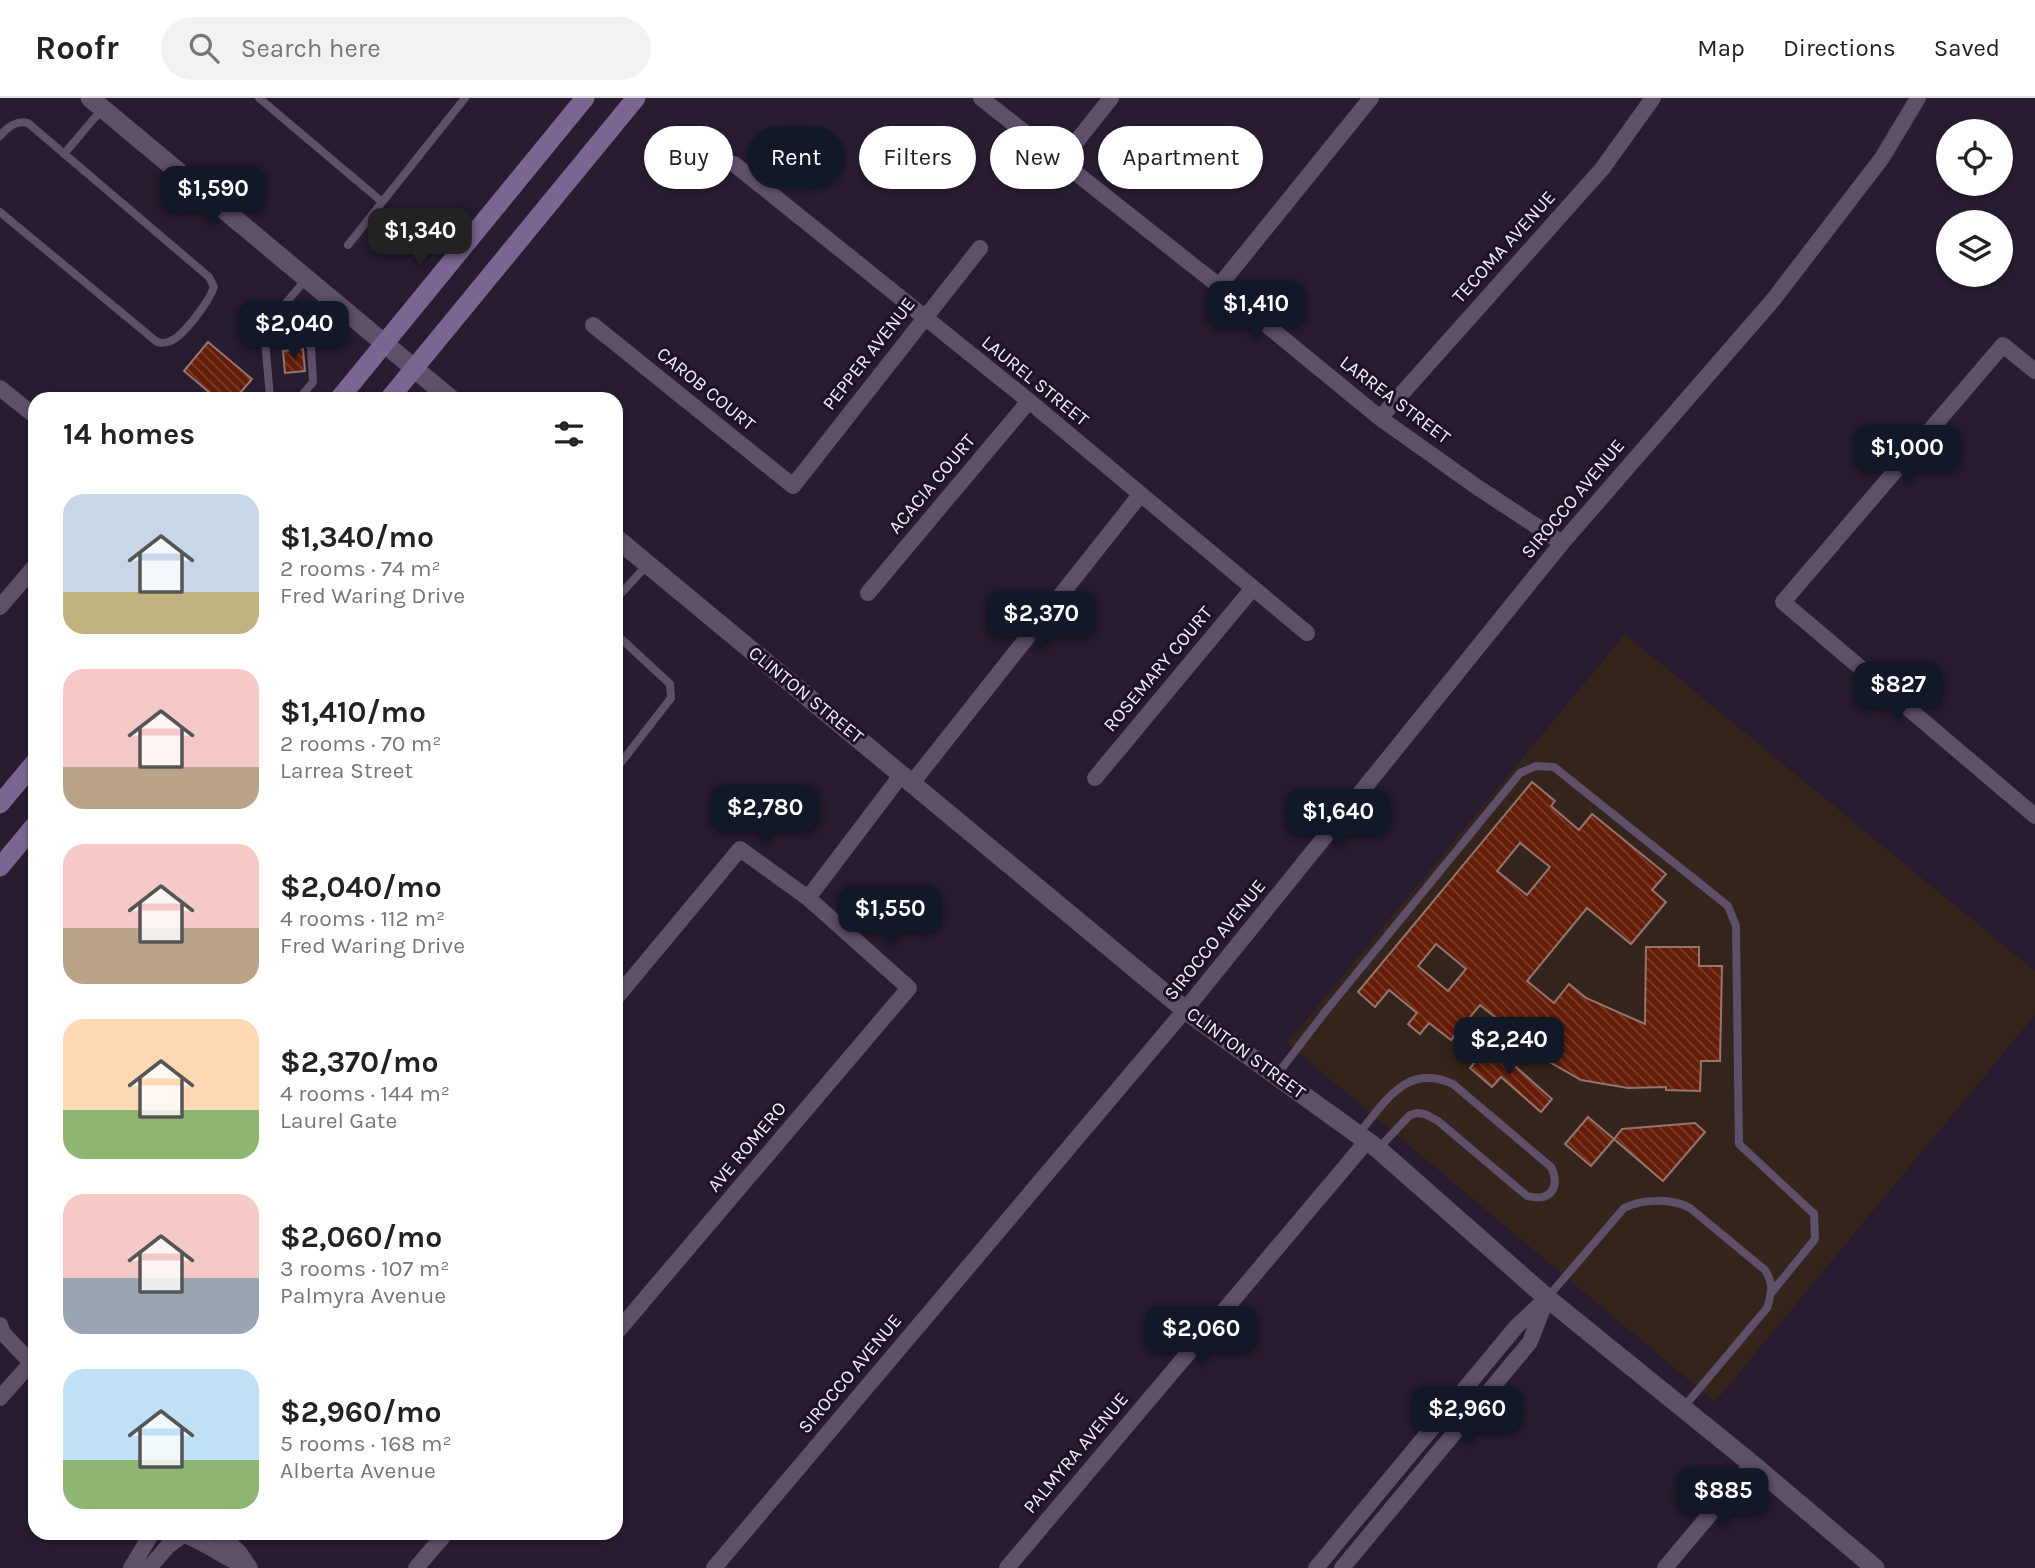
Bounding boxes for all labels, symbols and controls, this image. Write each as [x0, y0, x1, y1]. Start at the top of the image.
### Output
search box [161, 17, 651, 80]
text: Roofr [35, 29, 119, 67]
icon: search [185, 29, 223, 67]
text: Search here [241, 33, 381, 64]
text: Map [1697, 34, 1745, 62]
text: Directions [1783, 34, 1896, 62]
text: Saved [1934, 34, 2000, 62]
map controls [1936, 119, 2013, 287]
button: locate [1936, 119, 2013, 196]
chip: Buy [644, 126, 733, 189]
chip: Rent [747, 126, 845, 189]
chip: Filters [859, 126, 976, 189]
chip: New [990, 126, 1084, 189]
chip: Apartment [1098, 126, 1263, 189]
pin: $1,590 [156, 166, 270, 226]
text: $1,590 [177, 175, 249, 202]
street label: TECOMA AVENUE [1448, 186, 1560, 308]
pin: $1,340 [363, 208, 477, 268]
button: layers [1936, 210, 2013, 287]
text: $1,340 [384, 217, 456, 244]
pin: $1,410 [1199, 282, 1313, 341]
text: $1,410 [1223, 290, 1289, 317]
street label: PEPPER AVENUE [818, 293, 920, 415]
pin: $2,040 [237, 302, 351, 361]
text: $2,040 [255, 310, 333, 337]
street label: LAUREL STREET [977, 331, 1093, 431]
street label: CAROB COURT [652, 343, 760, 436]
street label: LARREA STREET [1335, 351, 1455, 449]
icon: filters [550, 415, 588, 453]
text: 14 homes [63, 416, 195, 452]
pin: $1,000 [1850, 426, 1964, 485]
street label: ACACIA COURT [884, 429, 980, 538]
text: $1,000 [1870, 434, 1944, 461]
street label: SIROCCO AVENUE [1517, 435, 1629, 563]
text: $1,340/mo [280, 519, 434, 555]
icon: home [119, 522, 203, 606]
text: 2 rooms · 74 m² [280, 555, 441, 582]
text: Fred Waring Drive [280, 582, 465, 609]
pin: $2,370 [984, 592, 1098, 651]
text: $2,370 [1003, 600, 1079, 627]
street label: ROSEMARY COURT [1099, 601, 1217, 736]
street label: CLINTON STREET [744, 642, 868, 748]
pin: $827 [1857, 662, 1939, 722]
text: $827 [1870, 671, 1926, 698]
text: $1,410/mo [280, 694, 426, 730]
icon: home [119, 697, 203, 781]
text: 2 rooms · 70 m² [280, 730, 442, 757]
text: Larrea Street [280, 757, 413, 784]
pin: $2,780 [708, 786, 822, 845]
pin: $1,640 [1281, 790, 1395, 849]
text: $2,780 [727, 794, 803, 821]
text: $1,640 [1302, 798, 1374, 825]
text: $2,040/mo [280, 869, 442, 905]
icon: home [119, 872, 203, 956]
street label: SIROCCO AVENUE [1160, 875, 1270, 1005]
pin: $1,550 [833, 886, 947, 946]
text: $1,550 [854, 895, 926, 922]
text: 4 rooms · 112 m² [280, 905, 445, 932]
text: Fred Waring Drive [280, 932, 465, 959]
street label: CLINTON STREET [1182, 1002, 1310, 1104]
pin: $2,240 [1452, 1018, 1566, 1077]
text: $2,240 [1470, 1026, 1548, 1053]
text: $2,370/mo [280, 1044, 439, 1080]
icon: home [119, 1047, 203, 1131]
text: 4 rooms · 144 m² [280, 1080, 450, 1107]
street label: AVE ROMERO [703, 1097, 791, 1197]
text: Laurel Gate [280, 1107, 397, 1134]
text: $2,060/mo [280, 1219, 442, 1255]
icon: home [119, 1222, 203, 1306]
text: 3 rooms · 107 m² [280, 1255, 449, 1282]
text: Palmyra Avenue [280, 1282, 446, 1309]
pin: $2,060 [1144, 1306, 1258, 1366]
street label: SIROCCO AVENUE [794, 1310, 906, 1438]
text: $2,060 [1162, 1315, 1240, 1342]
pin: $2,960 [1410, 1386, 1524, 1446]
street label: PALMYRA AVENUE [1019, 1388, 1133, 1518]
text: $2,960/mo [280, 1394, 442, 1430]
text: $2,960 [1428, 1395, 1506, 1422]
icon: home [119, 1397, 203, 1481]
text: 5 rooms · 168 m² [280, 1430, 452, 1457]
text: Alberta Avenue [280, 1457, 436, 1484]
pin: $885 [1682, 1468, 1764, 1528]
text: $885 [1694, 1477, 1752, 1504]

